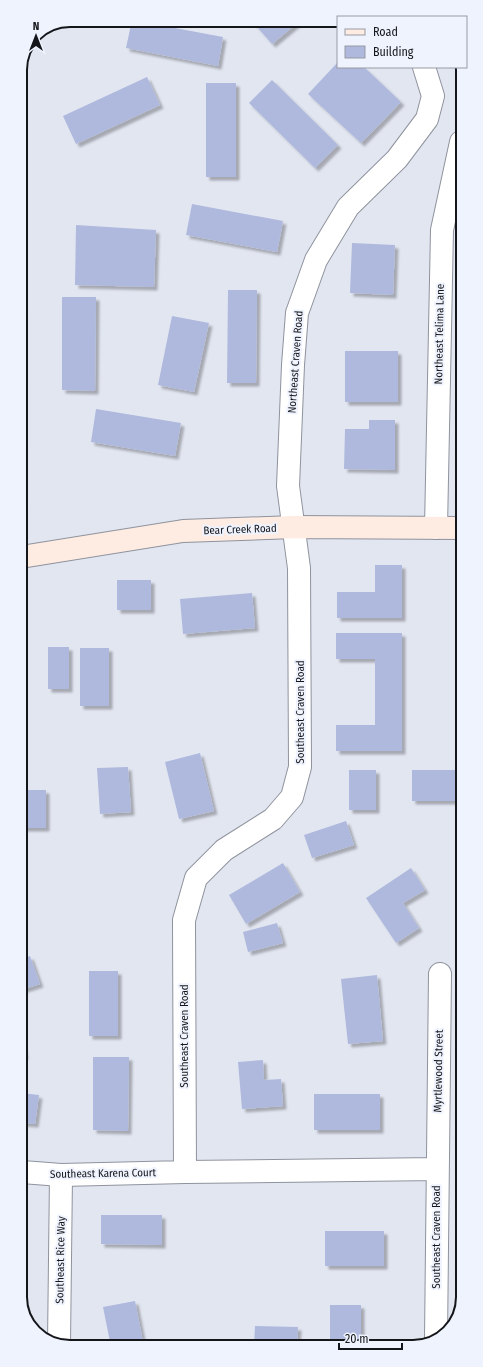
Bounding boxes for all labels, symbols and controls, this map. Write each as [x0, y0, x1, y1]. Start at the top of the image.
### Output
north arrow [16, 16, 56, 56]
legend [337, 16, 467, 68]
text: N [33, 20, 39, 33]
text: Road [373, 25, 398, 39]
text: Building [373, 45, 414, 59]
street label: Northeast Telima Lane [432, 284, 447, 384]
street label: Northeast Craven Road [285, 310, 306, 414]
street label: Bear Creek Road [203, 522, 277, 537]
street label: Southeast Craven Road [294, 660, 307, 764]
street label: Southeast Craven Road [178, 984, 191, 1088]
street label: Myrtlewood Street [431, 1029, 446, 1112]
street label: Southeast Karena Court [50, 1166, 157, 1181]
street label: Southeast Craven Road [430, 1185, 443, 1289]
street label: Southeast Rice Way [53, 1216, 68, 1304]
scale bar [339, 1325, 402, 1351]
text: 20 m [345, 1332, 369, 1346]

